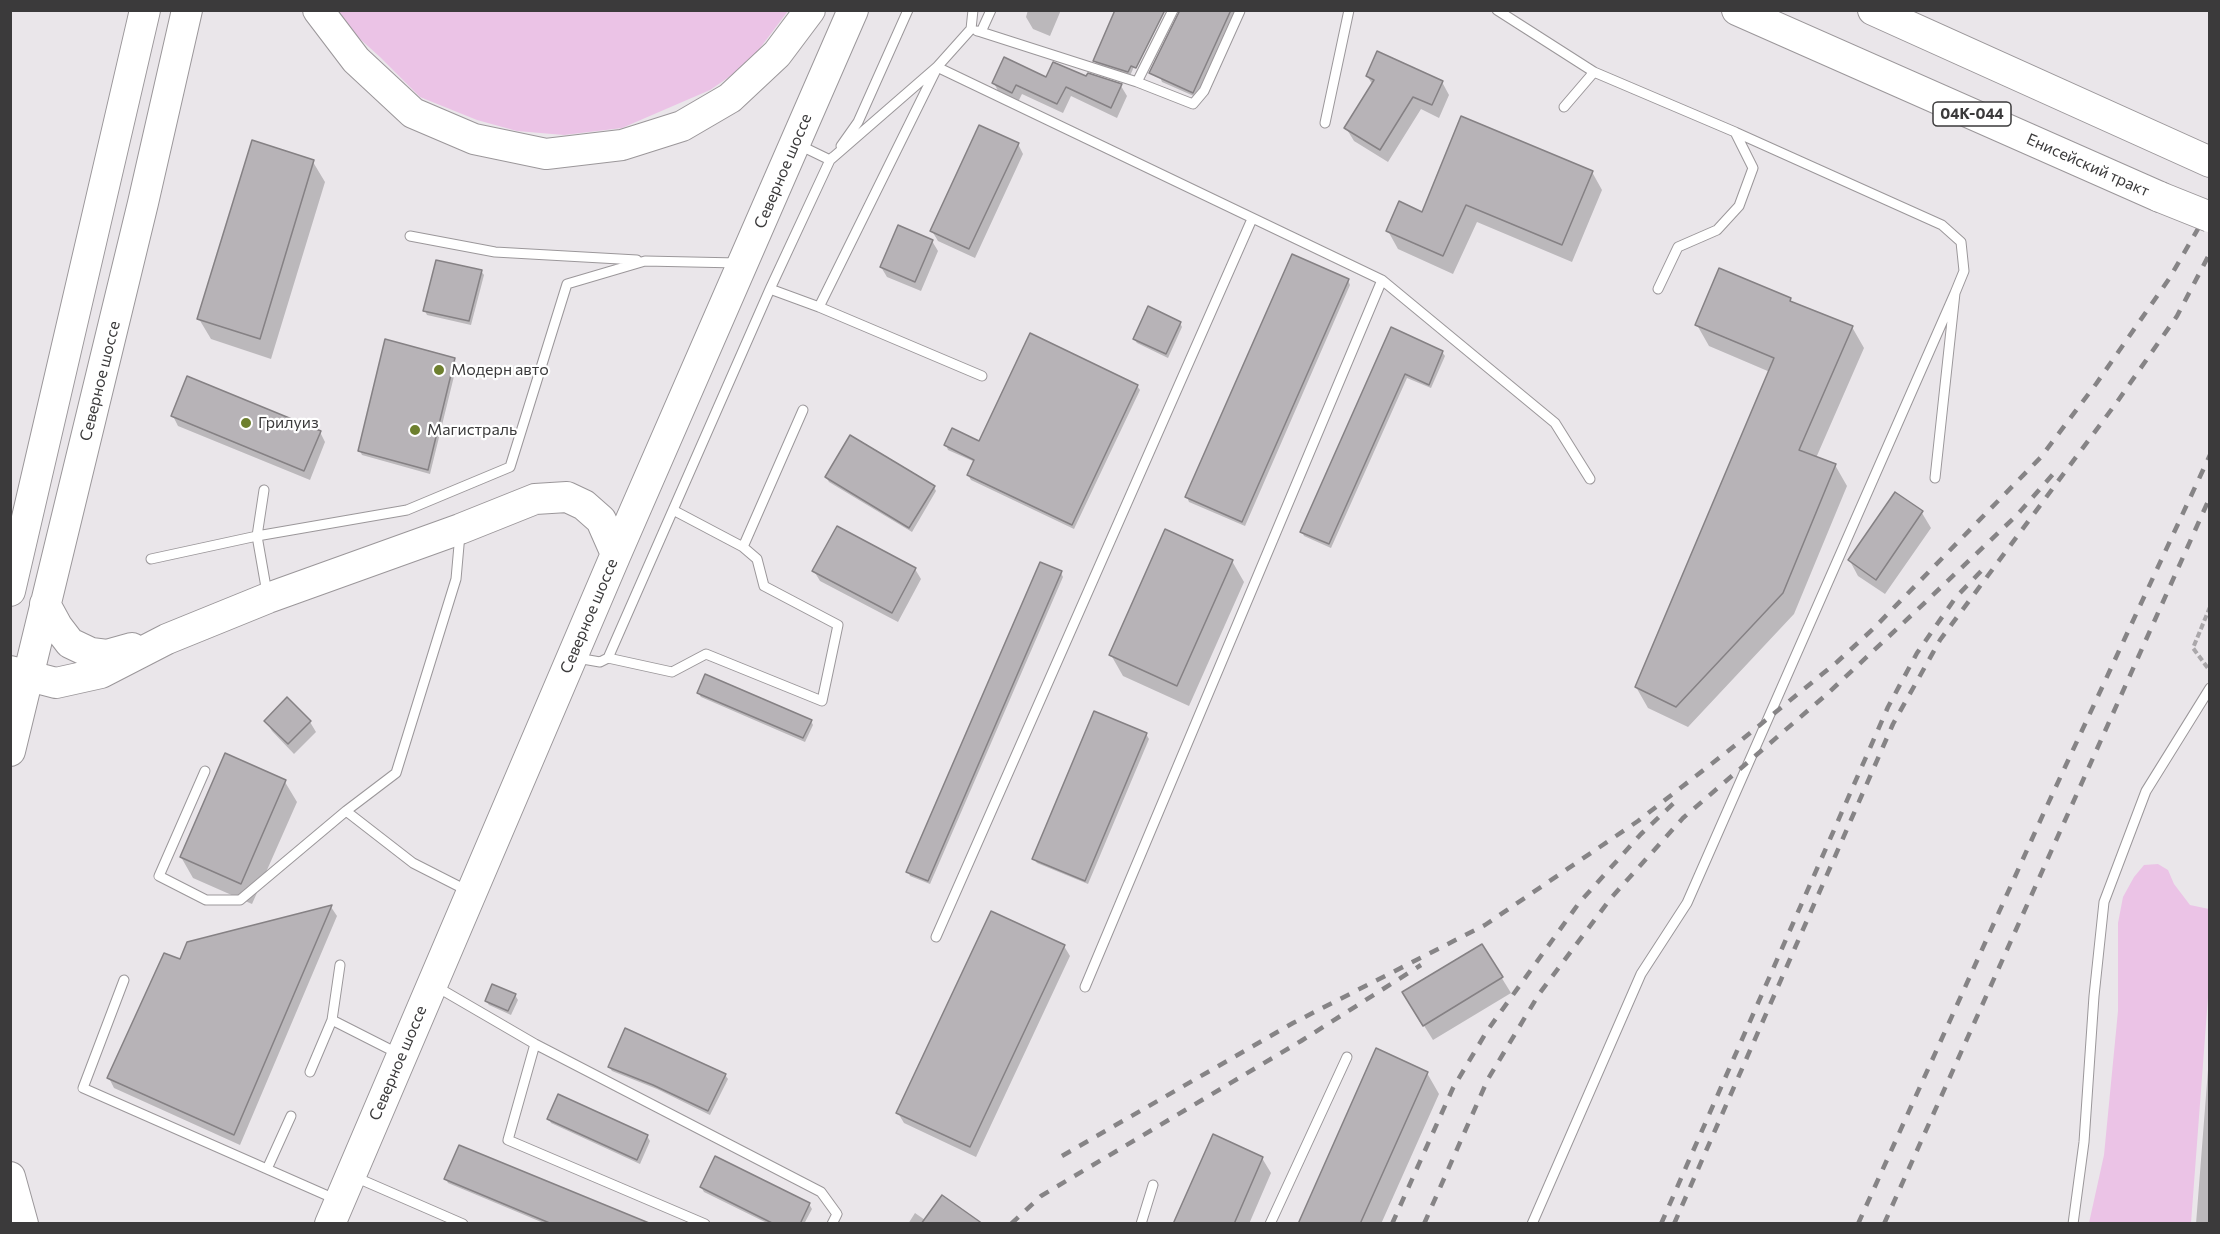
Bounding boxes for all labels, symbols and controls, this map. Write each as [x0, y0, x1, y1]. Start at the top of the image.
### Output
road number: 04К-044 [1933, 102, 2011, 126]
street label: Северное шоссе [750, 111, 816, 231]
street label: Енисейский тракт [2024, 129, 2152, 201]
street label: Северное шоссе [76, 319, 124, 443]
place label: Модерн авто [451, 360, 549, 380]
marker: Модерн авто [432, 363, 446, 377]
place label: Грилуиз [258, 413, 319, 433]
marker: Грилуиз [239, 416, 253, 430]
place label: Магистраль [427, 420, 517, 440]
marker: Магистраль [408, 423, 422, 437]
street label: Северное шоссе [556, 556, 622, 676]
street label: Северное шоссе [365, 1003, 431, 1123]

